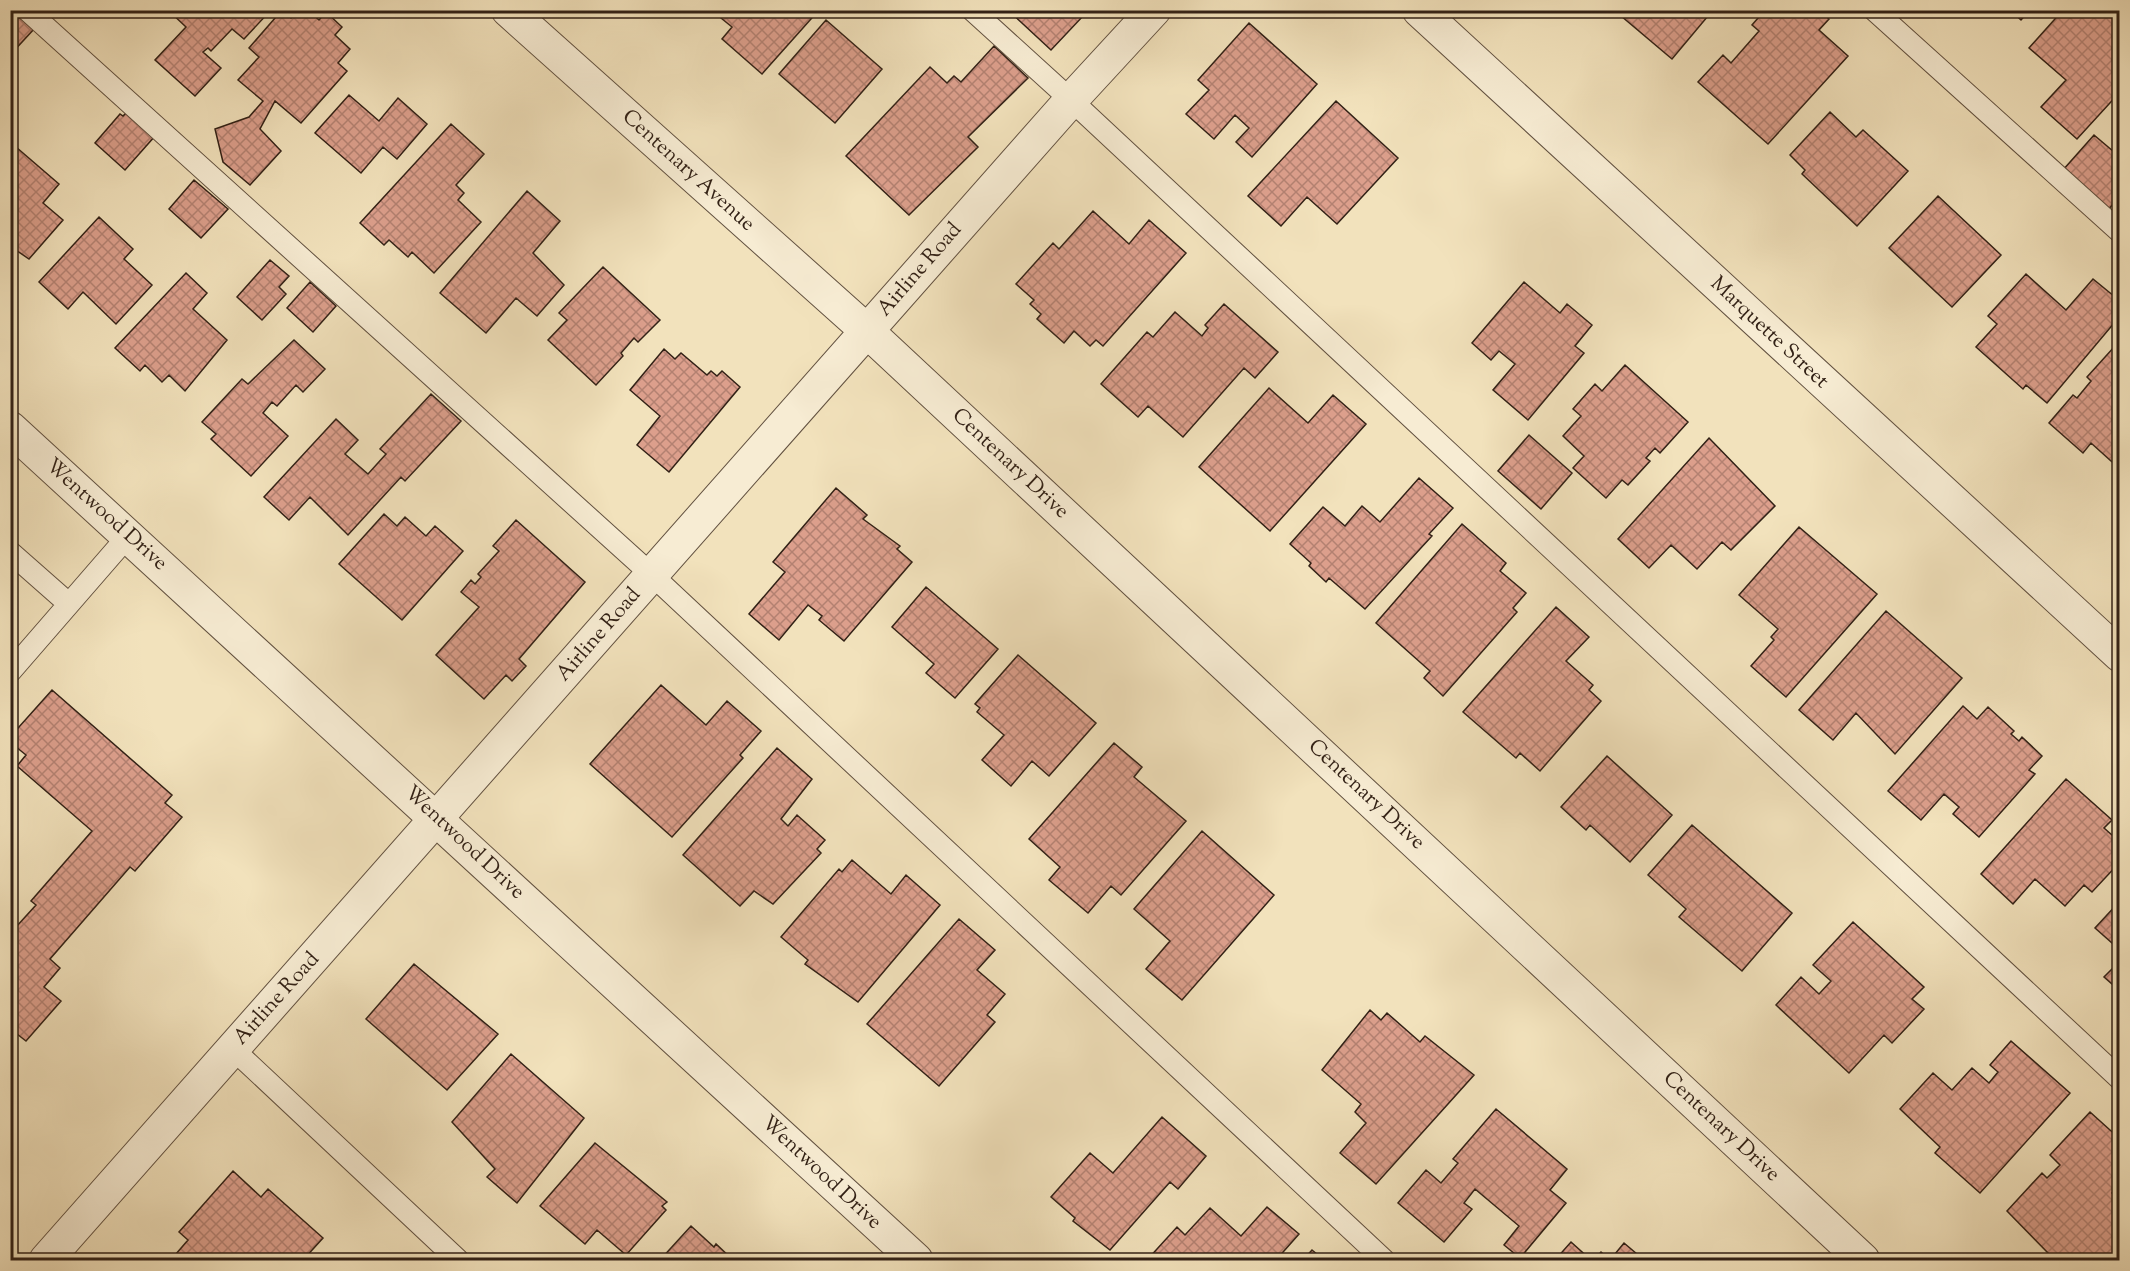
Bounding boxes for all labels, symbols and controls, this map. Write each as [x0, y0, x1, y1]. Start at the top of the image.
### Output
street label: Centenary Avenue [615, 103, 761, 239]
street label: Airline Road [871, 216, 970, 324]
street label: Marquette Street [1703, 270, 1835, 396]
street label: Centenary Drive [945, 402, 1075, 526]
street label: Wentwood Drive [38, 452, 174, 578]
street label: Airline Road [550, 581, 649, 689]
street label: Centenary Drive [1301, 733, 1431, 857]
street label: Wentwood Drive [397, 779, 531, 907]
street label: Airline Road [227, 946, 327, 1052]
street label: Centenary Drive [1656, 1065, 1786, 1189]
street label: Wentwood Drive [754, 1109, 888, 1237]

